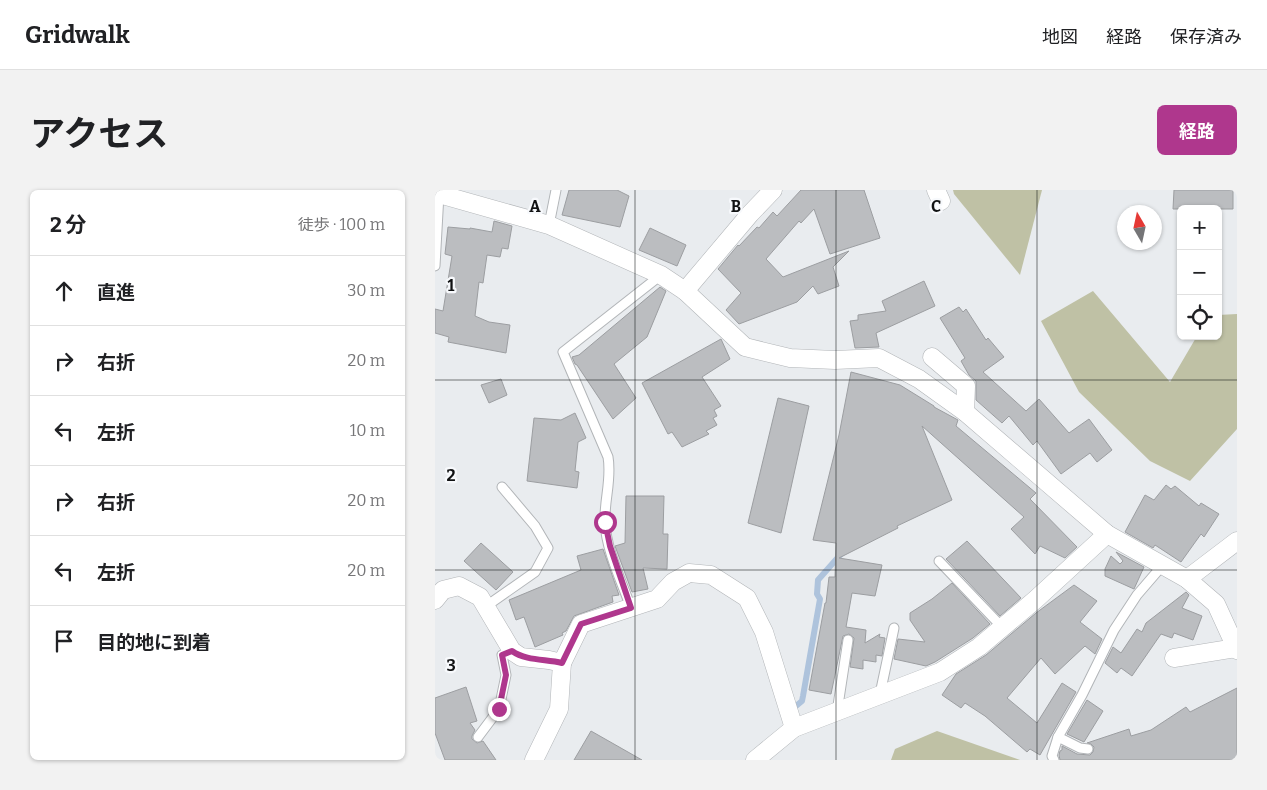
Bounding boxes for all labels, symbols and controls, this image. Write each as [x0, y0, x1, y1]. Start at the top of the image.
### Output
text: Gridwalk [25, 21, 130, 49]
text: 地図 [1042, 26, 1078, 48]
text: 経路 [1106, 26, 1142, 48]
text: 保存済み [1170, 26, 1242, 48]
button: 経路 [1157, 105, 1237, 155]
text: アクセス [30, 113, 168, 155]
text: A [529, 197, 541, 216]
text: B [731, 197, 741, 216]
text: C [931, 197, 941, 216]
north arrow [1117, 205, 1162, 250]
map controls [1177, 205, 1222, 340]
button: + [1177, 205, 1222, 250]
text: 2 分 [50, 212, 87, 238]
text: 徒歩 · 100 m [298, 215, 385, 234]
button: − [1177, 250, 1222, 295]
text: 1 [448, 276, 455, 295]
icon: ahead [50, 277, 78, 305]
text: 直進 [97, 281, 135, 304]
text: 30 m [347, 281, 385, 300]
button: locate [1177, 295, 1222, 340]
icon: right [50, 347, 78, 375]
text: 右折 [97, 351, 135, 374]
text: 20 m [348, 351, 385, 370]
icon: left [50, 417, 78, 445]
text: 左折 [97, 421, 135, 444]
text: 10 m [350, 421, 385, 440]
text: 2 [446, 466, 456, 485]
icon: right [50, 487, 78, 515]
text: 右折 [97, 491, 135, 514]
text: 20 m [348, 491, 385, 510]
route start [594, 511, 617, 534]
icon: left [50, 557, 78, 585]
text: 左折 [97, 561, 135, 584]
text: 20 m [348, 561, 385, 580]
icon: arrive [50, 627, 78, 655]
text: 目的地に到着 [97, 631, 211, 654]
text: 3 [446, 656, 456, 675]
route end [488, 698, 511, 721]

